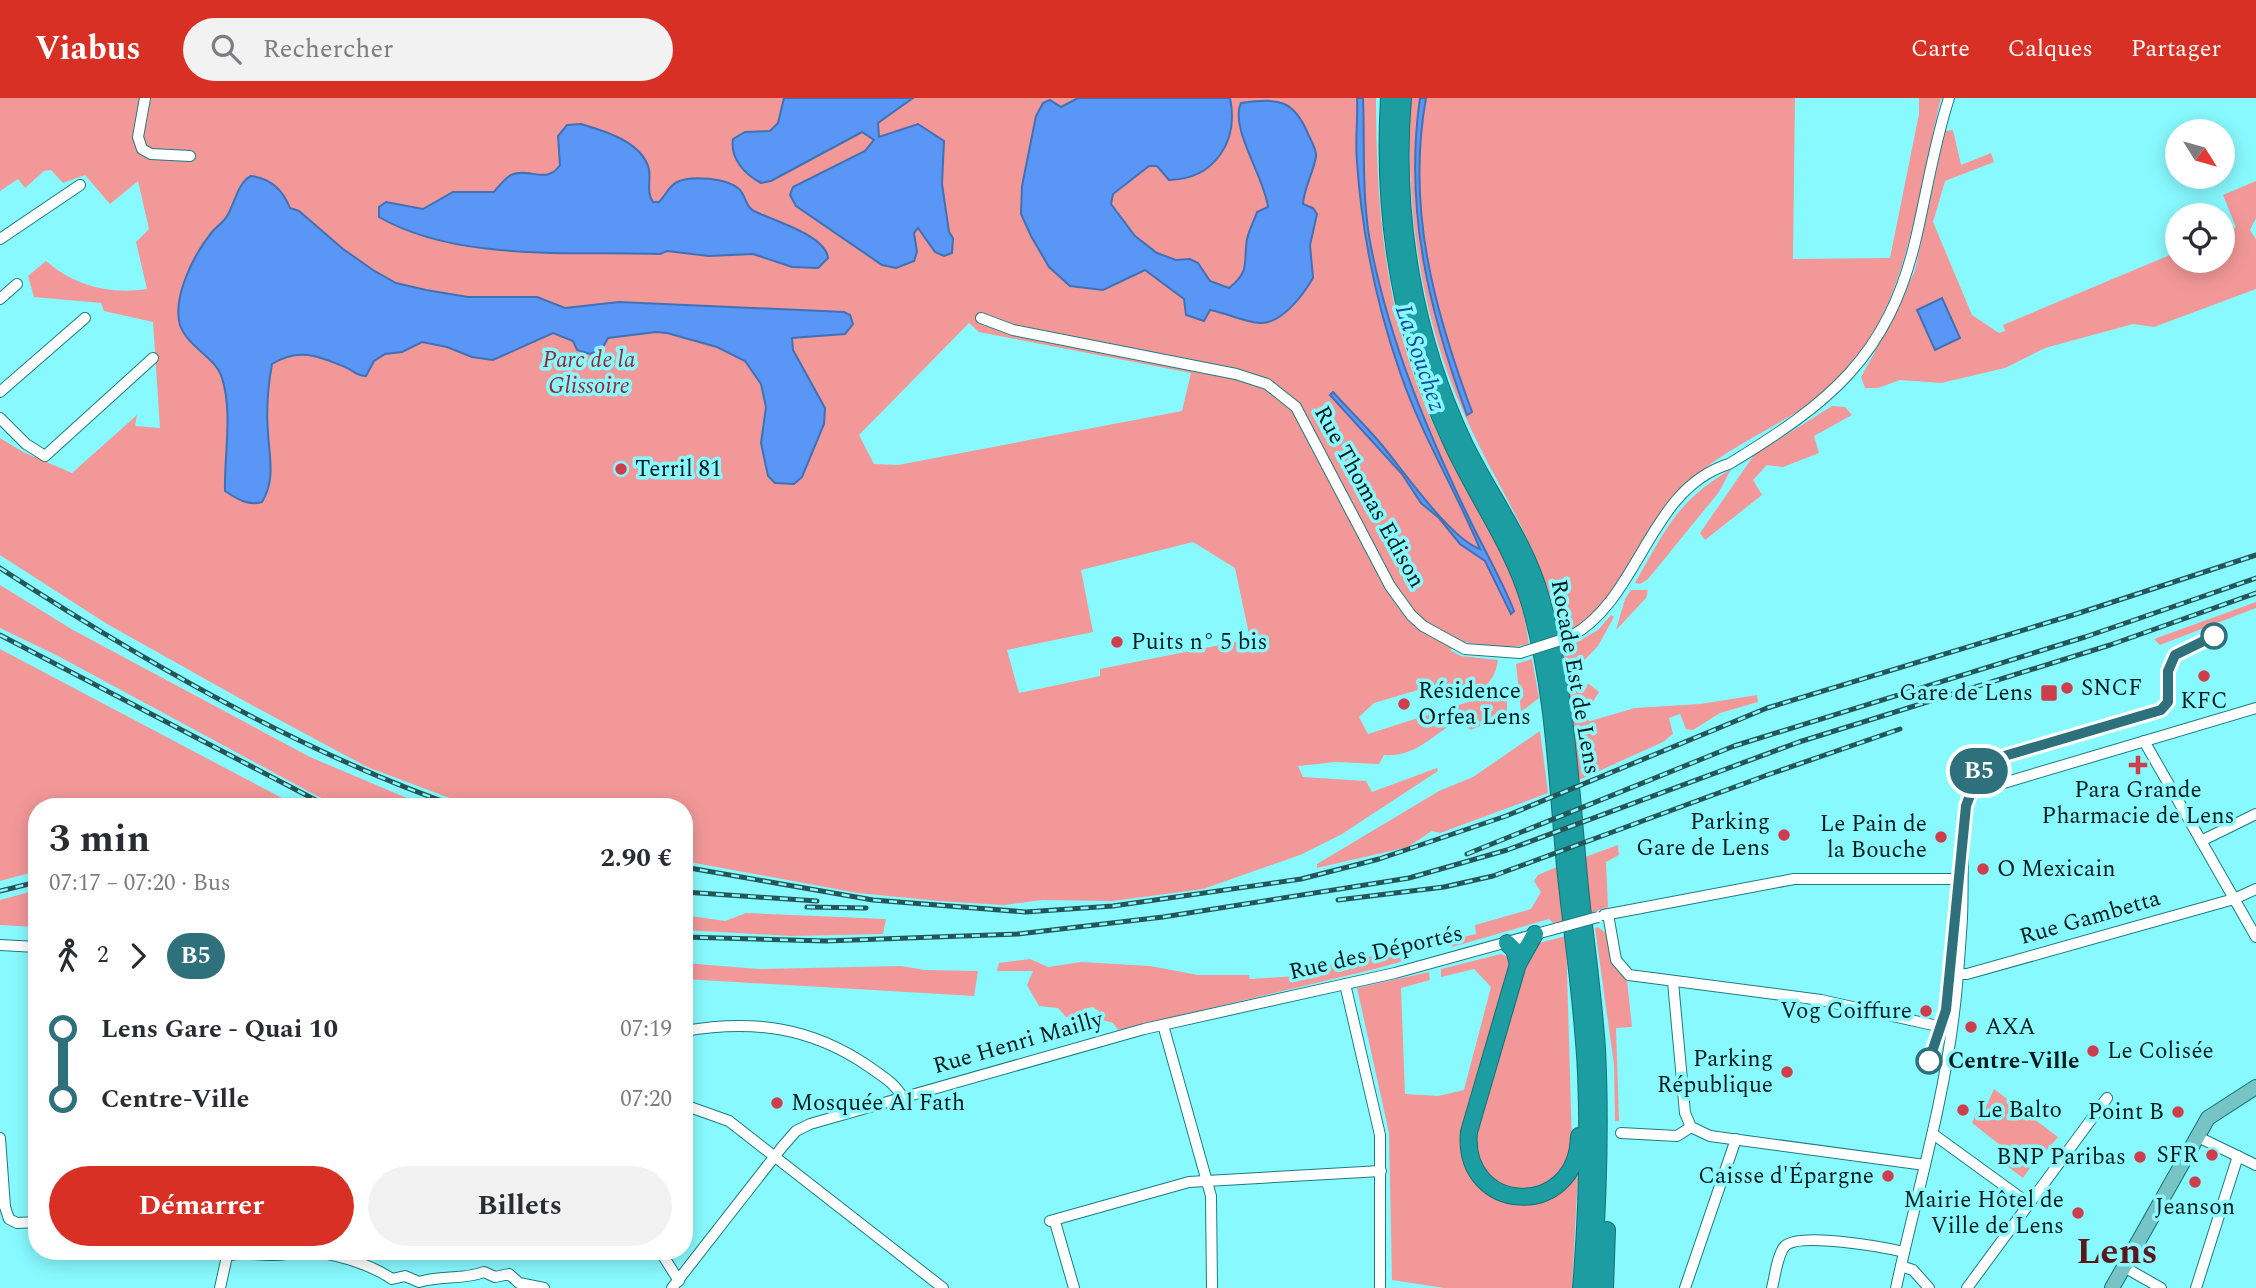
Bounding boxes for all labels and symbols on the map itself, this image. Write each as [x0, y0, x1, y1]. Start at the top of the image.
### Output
north arrow [2165, 119, 2235, 189]
water label: La Souchez [1385, 300, 1455, 416]
park label: Parc de la Glissoire [543, 343, 636, 404]
street label: Rue Thomas Edison [1304, 399, 1434, 595]
place label: Terril 81 [635, 452, 721, 487]
marker: Terril 81 [613, 461, 629, 477]
street label: Rocade Est de Lens [1541, 577, 1609, 777]
unlabelled marker [2201, 623, 2227, 649]
place label: Puits n° 5 bis [1131, 625, 1268, 660]
marker: Puits n° 5 bis [1109, 634, 1125, 650]
marker: KFC [2196, 668, 2212, 684]
place label: SNCF [2081, 671, 2142, 706]
place label: Résidence Orfea Lens [1418, 674, 1531, 735]
place label: Gare de Lens [1899, 676, 2033, 711]
marker: SNCF [2059, 680, 2075, 696]
marker: Gare de Lens [2039, 683, 2059, 703]
place label: KFC [2180, 684, 2228, 719]
marker: Résidence Orfea Lens [1396, 696, 1412, 712]
line badge: B5 [1948, 748, 2010, 794]
marker: Para Grande Pharmacie de Lens [2130, 757, 2146, 773]
place label: Para Grande Pharmacie de Lens [2041, 773, 2235, 834]
place label: Parking Gare de Lens [1636, 805, 1770, 866]
place label: Le Pain de la Bouche [1820, 807, 1927, 868]
marker: Parking Gare de Lens [1776, 827, 1792, 843]
marker: Le Pain de la Bouche [1933, 829, 1949, 845]
place label: O Mexicain [1997, 852, 2116, 887]
marker: O Mexicain [1975, 861, 1991, 877]
street label: Rue Gambetta [2015, 881, 2165, 955]
street label: Rue des Déportés [1286, 916, 1466, 990]
place label: Vog Coiffure [1780, 994, 1912, 1029]
street label: Rue Henri Mailly [929, 1002, 1108, 1084]
marker: Vog Coiffure [1918, 1003, 1934, 1019]
place label: AXA [1985, 1010, 2036, 1045]
marker: AXA [1963, 1019, 1979, 1035]
place label: Le Colisée [2107, 1034, 2214, 1069]
place label: Parking République [1657, 1042, 1773, 1103]
marker: Le Colisée [2085, 1043, 2101, 1059]
place label: Centre-Ville [1948, 1044, 2079, 1079]
marker: Centre-Ville [1916, 1048, 1942, 1074]
marker: Parking République [1779, 1064, 1795, 1080]
place label: Mosquée Al Fath [791, 1086, 965, 1121]
place label: Le Balto [1977, 1093, 2062, 1128]
marker: Mosquée Al Fath [769, 1095, 785, 1111]
place label: Point B [2088, 1095, 2164, 1130]
marker: Le Balto [1955, 1102, 1971, 1118]
marker: Point B [2170, 1104, 2186, 1120]
place label: SFR [2156, 1138, 2199, 1173]
place label: BNP Paribas [1996, 1140, 2126, 1175]
marker: SFR [2204, 1147, 2220, 1163]
marker: BNP Paribas [2132, 1149, 2148, 1165]
place label: Caisse d'Épargne [1698, 1159, 1874, 1194]
marker: Caisse d'Épargne [1880, 1168, 1896, 1184]
marker: Jeanson [2187, 1174, 2203, 1190]
place label: Mairie Hôtel de Ville de Lens [1903, 1183, 2064, 1244]
place label: Jeanson [2155, 1190, 2235, 1225]
marker: Mairie Hôtel de Ville de Lens [2070, 1205, 2086, 1221]
district label: Lens [2076, 1224, 2158, 1280]

